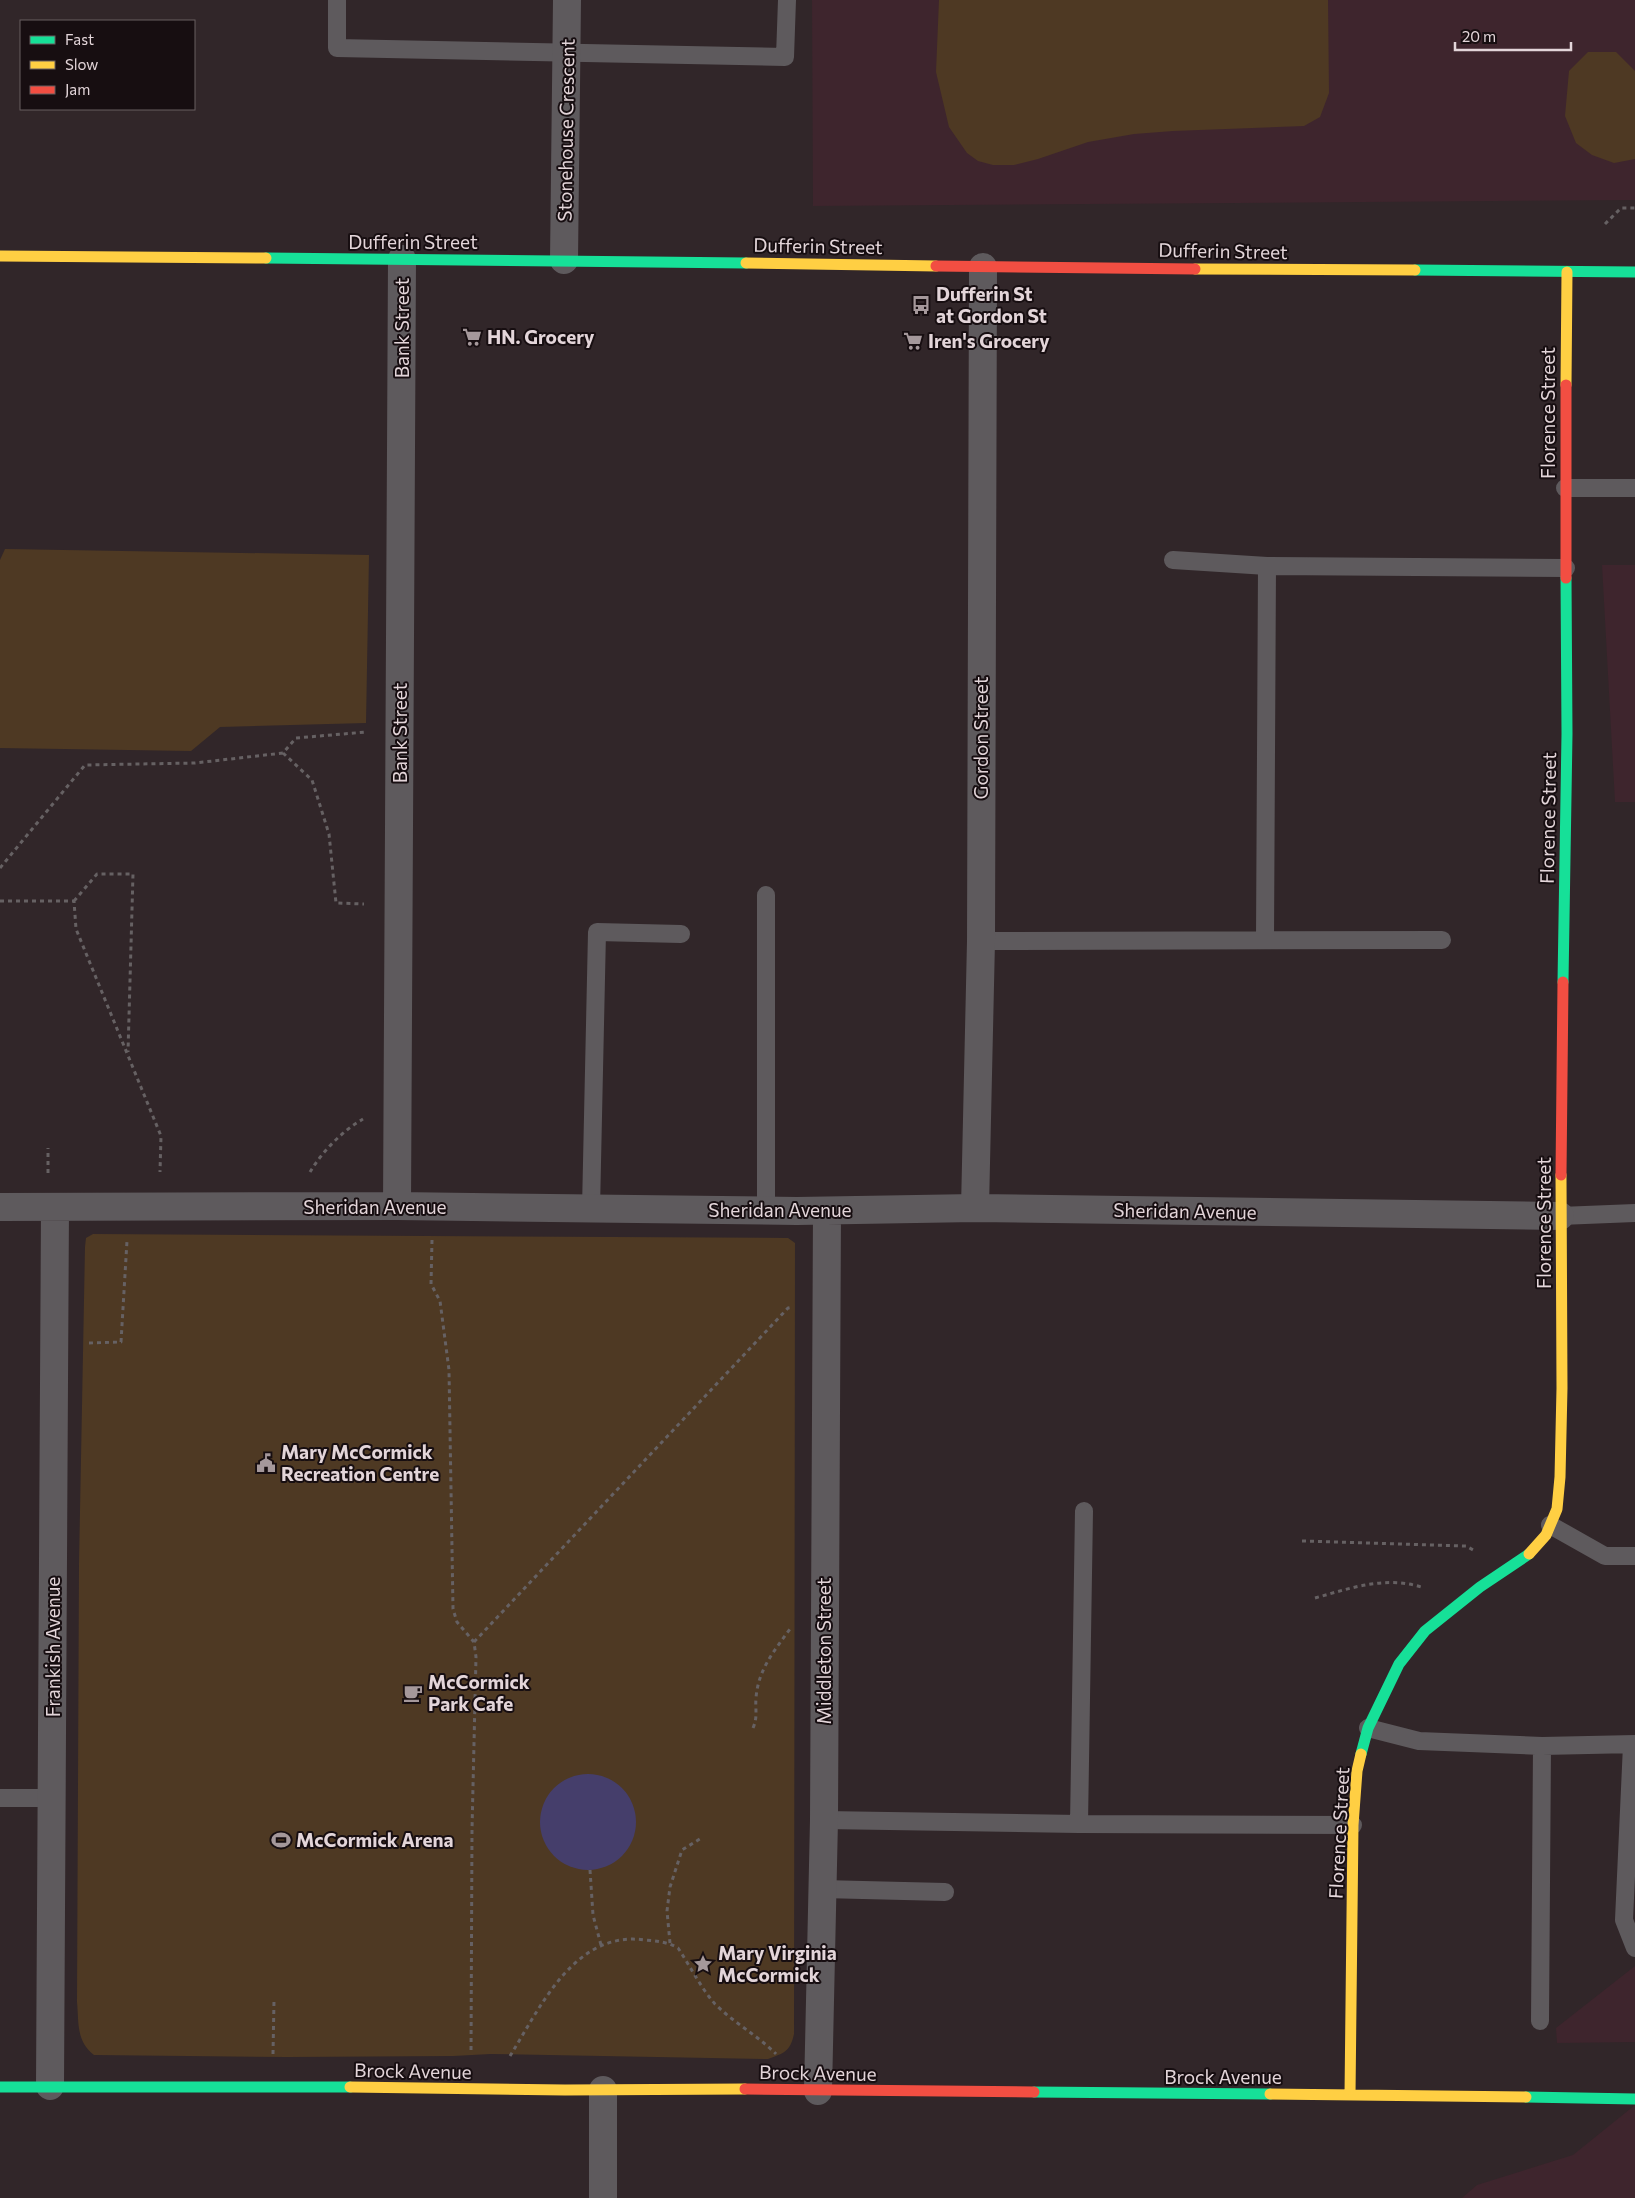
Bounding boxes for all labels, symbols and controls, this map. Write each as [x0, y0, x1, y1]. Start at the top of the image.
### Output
legend [20, 20, 195, 110]
scale bar [1455, 20, 1571, 52]
text: 20 m [1462, 27, 1496, 45]
text: Fast [65, 30, 94, 48]
street label: Stonehouse Crescent [552, 38, 579, 222]
text: Slow [65, 55, 98, 73]
text: Jam [65, 80, 90, 98]
street label: Dufferin Street [348, 230, 478, 253]
street label: Dufferin Street [753, 233, 883, 258]
street label: Dufferin Street [1158, 238, 1288, 263]
street label: Bank Street [390, 277, 413, 378]
place label: Dufferin St at Gordon St [936, 282, 1047, 327]
bus stop icon: Dufferin St at Gordon St [910, 294, 932, 316]
place label: HN. Grocery [487, 325, 595, 348]
supermarket icon: HN. Grocery [461, 326, 483, 348]
place label: Iren's Grocery [928, 329, 1050, 352]
supermarket icon: Iren's Grocery [902, 330, 924, 352]
street label: Florence Street [1536, 347, 1559, 479]
street label: Gordon Street [969, 676, 992, 800]
street label: Bank Street [388, 682, 411, 783]
street label: Florence Street [1535, 752, 1560, 884]
street label: Florence Street [1532, 1157, 1555, 1289]
street label: Sheridan Avenue [303, 1195, 447, 1218]
street label: Sheridan Avenue [708, 1198, 852, 1221]
street label: Sheridan Avenue [1113, 1198, 1257, 1223]
place label: Mary McCormick Recreation Centre [281, 1440, 439, 1485]
public building icon: Mary McCormick Recreation Centre [255, 1452, 277, 1474]
street label: Frankish Avenue [41, 1577, 64, 1717]
street label: Middleton Street [812, 1577, 835, 1724]
place label: McCormick Park Cafe [428, 1670, 530, 1715]
cafe icon: McCormick Park Cafe [402, 1682, 424, 1704]
street label: Florence Street [1324, 1766, 1353, 1899]
place label: McCormick Arena [296, 1828, 453, 1851]
sports icon: McCormick Arena [270, 1829, 292, 1851]
place label: Mary Virginia McCormick [718, 1941, 837, 1986]
place icon: Mary Virginia McCormick [692, 1953, 714, 1975]
street label: Brock Avenue [354, 2058, 472, 2083]
street label: Brock Avenue [759, 2060, 877, 2085]
street label: Brock Avenue [1164, 2065, 1282, 2088]

